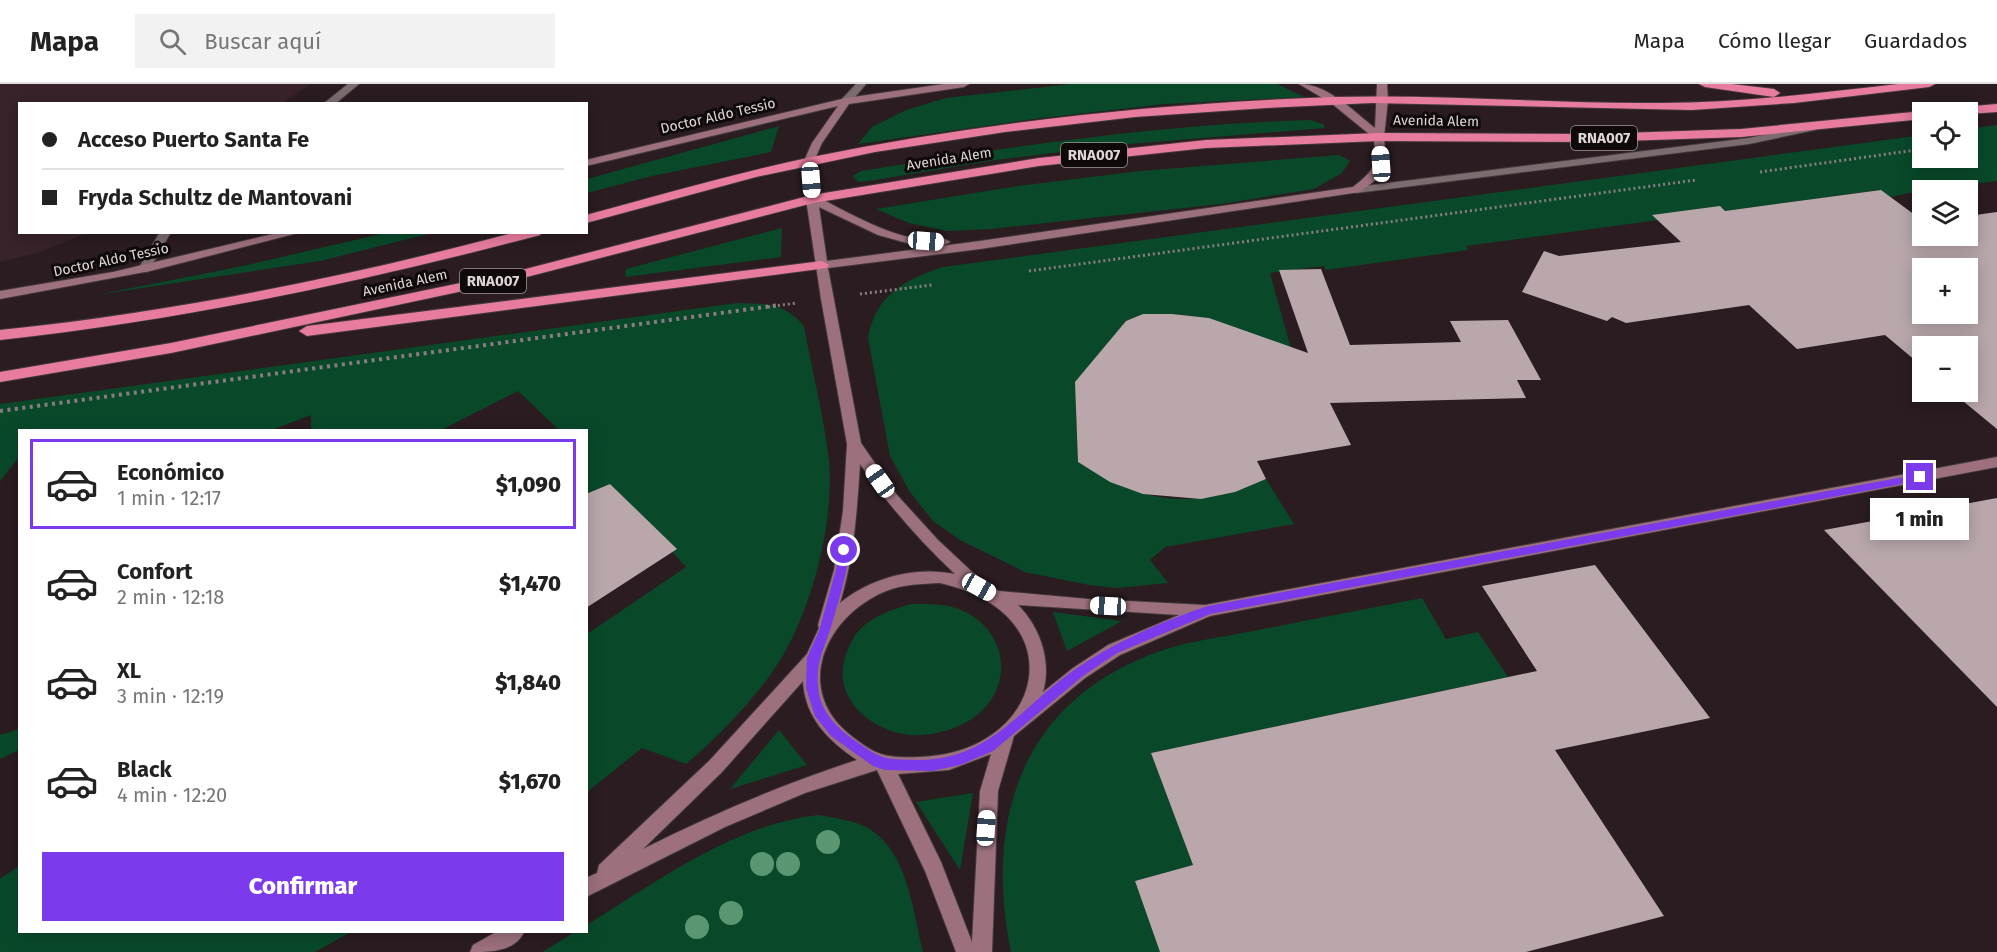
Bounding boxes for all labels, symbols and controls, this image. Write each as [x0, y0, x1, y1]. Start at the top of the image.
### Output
search box [135, 14, 555, 68]
text: Mapa [30, 25, 99, 58]
icon: search [156, 25, 189, 58]
text: Buscar aquí [204, 28, 321, 55]
text: Mapa [1633, 28, 1685, 54]
text: Cómo llegar [1718, 28, 1831, 54]
text: Guardados [1864, 28, 1967, 54]
street label: Doctor Aldo Tessio [659, 95, 777, 137]
map controls [1912, 102, 1978, 402]
button: locate [1912, 102, 1978, 168]
street label: Avenida Alem [1393, 112, 1479, 130]
text: Acceso Puerto Santa Fe [78, 126, 309, 153]
road number: RNA007 [1571, 126, 1637, 150]
road number: RNA007 [1061, 143, 1127, 167]
street label: Avenida Alem [905, 144, 993, 174]
car [1371, 145, 1391, 183]
car [801, 161, 821, 199]
button: layers [1912, 180, 1978, 246]
text: Fryda Schultz de Mantovani [78, 184, 352, 211]
car [907, 231, 945, 251]
street label: Doctor Aldo Tessio [52, 239, 170, 281]
button: + [1912, 258, 1978, 324]
street label: Avenida Alem [361, 266, 449, 300]
road number: RNA007 [460, 269, 526, 293]
button: − [1912, 336, 1978, 402]
icon: car [45, 457, 99, 511]
text: Económico [117, 459, 224, 486]
car [862, 461, 898, 501]
route end [1906, 463, 1933, 490]
text: $1,090 [496, 471, 561, 498]
text: 1 min · 12:17 [117, 486, 221, 510]
callout: 1 min [1870, 498, 1970, 540]
text: 1 min [1896, 507, 1943, 531]
route start [830, 536, 857, 563]
icon: car [45, 556, 99, 610]
text: Confort [117, 558, 193, 585]
text: $1,470 [499, 570, 561, 597]
car [959, 570, 999, 604]
text: 2 min · 12:18 [117, 585, 224, 609]
car [1090, 596, 1126, 616]
icon: car [45, 655, 99, 709]
text: XL [117, 657, 141, 684]
text: $1,840 [495, 669, 561, 696]
text: 3 min · 12:19 [117, 684, 224, 708]
icon: car [45, 754, 99, 808]
text: Black [117, 756, 172, 783]
text: $1,670 [499, 768, 561, 795]
text: 4 min · 12:20 [117, 783, 227, 807]
car [976, 809, 996, 847]
button: Confirmar [42, 852, 564, 921]

